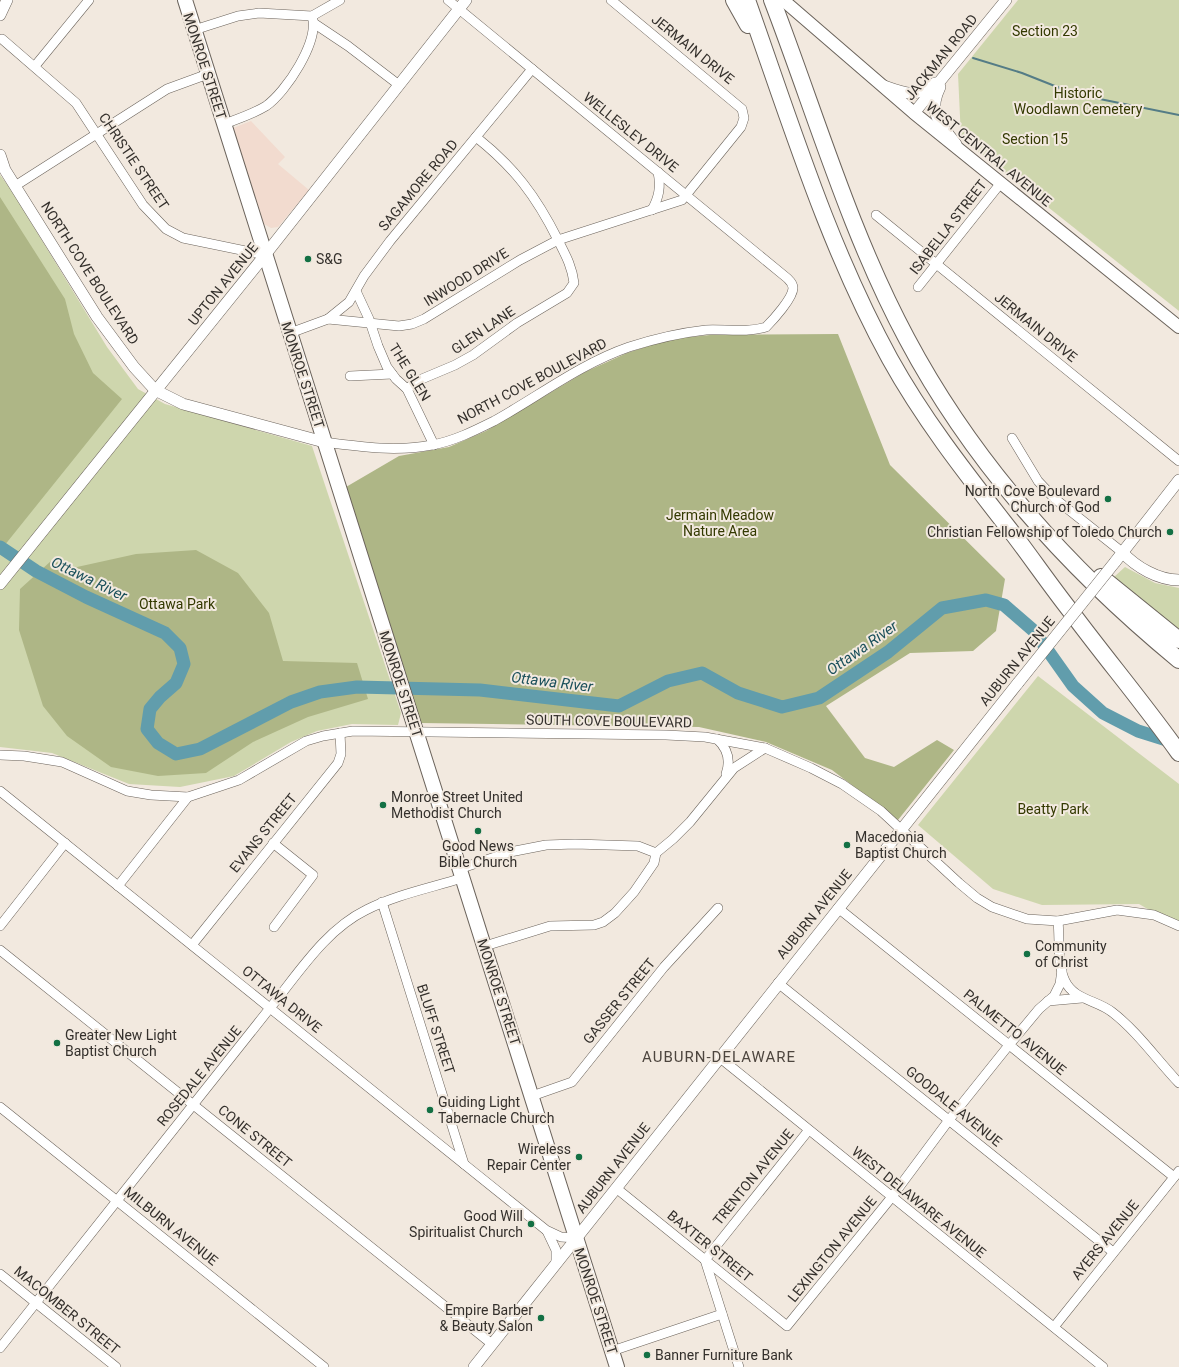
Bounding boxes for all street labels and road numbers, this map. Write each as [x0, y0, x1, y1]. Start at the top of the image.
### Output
street label: MONROE STREET [180, 11, 230, 122]
street label: JERMAIN DRIVE [649, 11, 738, 87]
street label: JACKMAN ROAD [901, 11, 981, 103]
street label: WELLESLEY DRIVE [580, 89, 682, 175]
street label: WEST CENTRAL AVENUE [923, 98, 1055, 210]
street label: CHRISTIE STREET [96, 110, 173, 213]
street label: SAGAMORE ROAD [375, 136, 461, 234]
street label: ISABELLA STREET [906, 176, 990, 277]
street label: NORTH COVE BOULEVARD [38, 199, 142, 347]
street label: UPTON AVENUE [185, 239, 261, 329]
street label: INWOOD DRIVE [421, 245, 511, 309]
street label: JERMAIN DRIVE [992, 289, 1081, 365]
street label: GLEN LANE [448, 303, 518, 357]
street label: MONROE STREET [278, 320, 328, 431]
street label: NORTH COVE BOULEVARD [455, 335, 609, 427]
street label: THE GLEN [386, 340, 434, 404]
street label: AUBURN AVENUE [976, 613, 1058, 709]
street label: MONROE STREET [376, 629, 426, 740]
street label: SOUTH COVE BOULEVARD [526, 712, 692, 730]
street label: EVANS STREET [226, 790, 300, 876]
street label: AUBURN AVENUE [773, 866, 855, 962]
street label: MONROE STREET [474, 937, 524, 1048]
street label: GASSER STREET [580, 955, 659, 1047]
street label: OTTAWA DRIVE [239, 962, 325, 1036]
street label: BLUFF STREET [414, 982, 458, 1077]
street label: PALMETTO AVENUE [961, 986, 1069, 1078]
street label: ROSEDALE AVENUE [154, 1023, 244, 1129]
street label: GOODALE AVENUE [903, 1063, 1005, 1149]
street label: CONE STREET [215, 1102, 295, 1171]
street label: AUBURN AVENUE [573, 1120, 653, 1216]
street label: TRENTON AVENUE [710, 1126, 797, 1228]
street label: WEST DELAWARE AVENUE [849, 1143, 989, 1261]
street label: MILBURN AVENUE [121, 1183, 221, 1269]
street label: LEXINGTON AVENUE [784, 1193, 880, 1305]
street label: AYERS AVENUE [1068, 1197, 1142, 1283]
street label: BAXTER STREET [664, 1207, 756, 1286]
street label: MONROE STREET [571, 1246, 621, 1357]
street label: MACOMBER STREET [11, 1263, 123, 1358]

